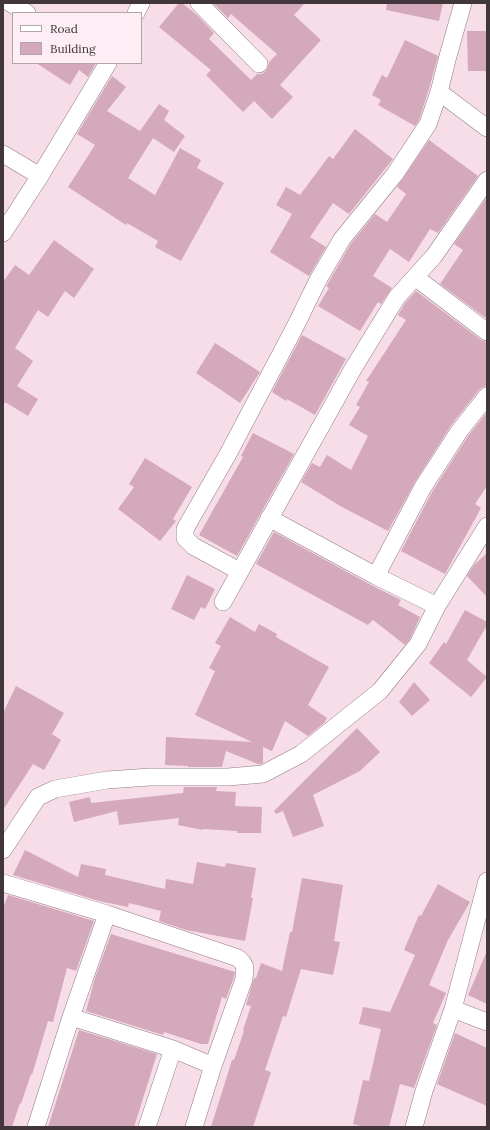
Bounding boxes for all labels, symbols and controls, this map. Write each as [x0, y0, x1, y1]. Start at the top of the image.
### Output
legend [12, 12, 142, 64]
text: Road [50, 21, 78, 36]
text: Building [50, 41, 96, 56]

